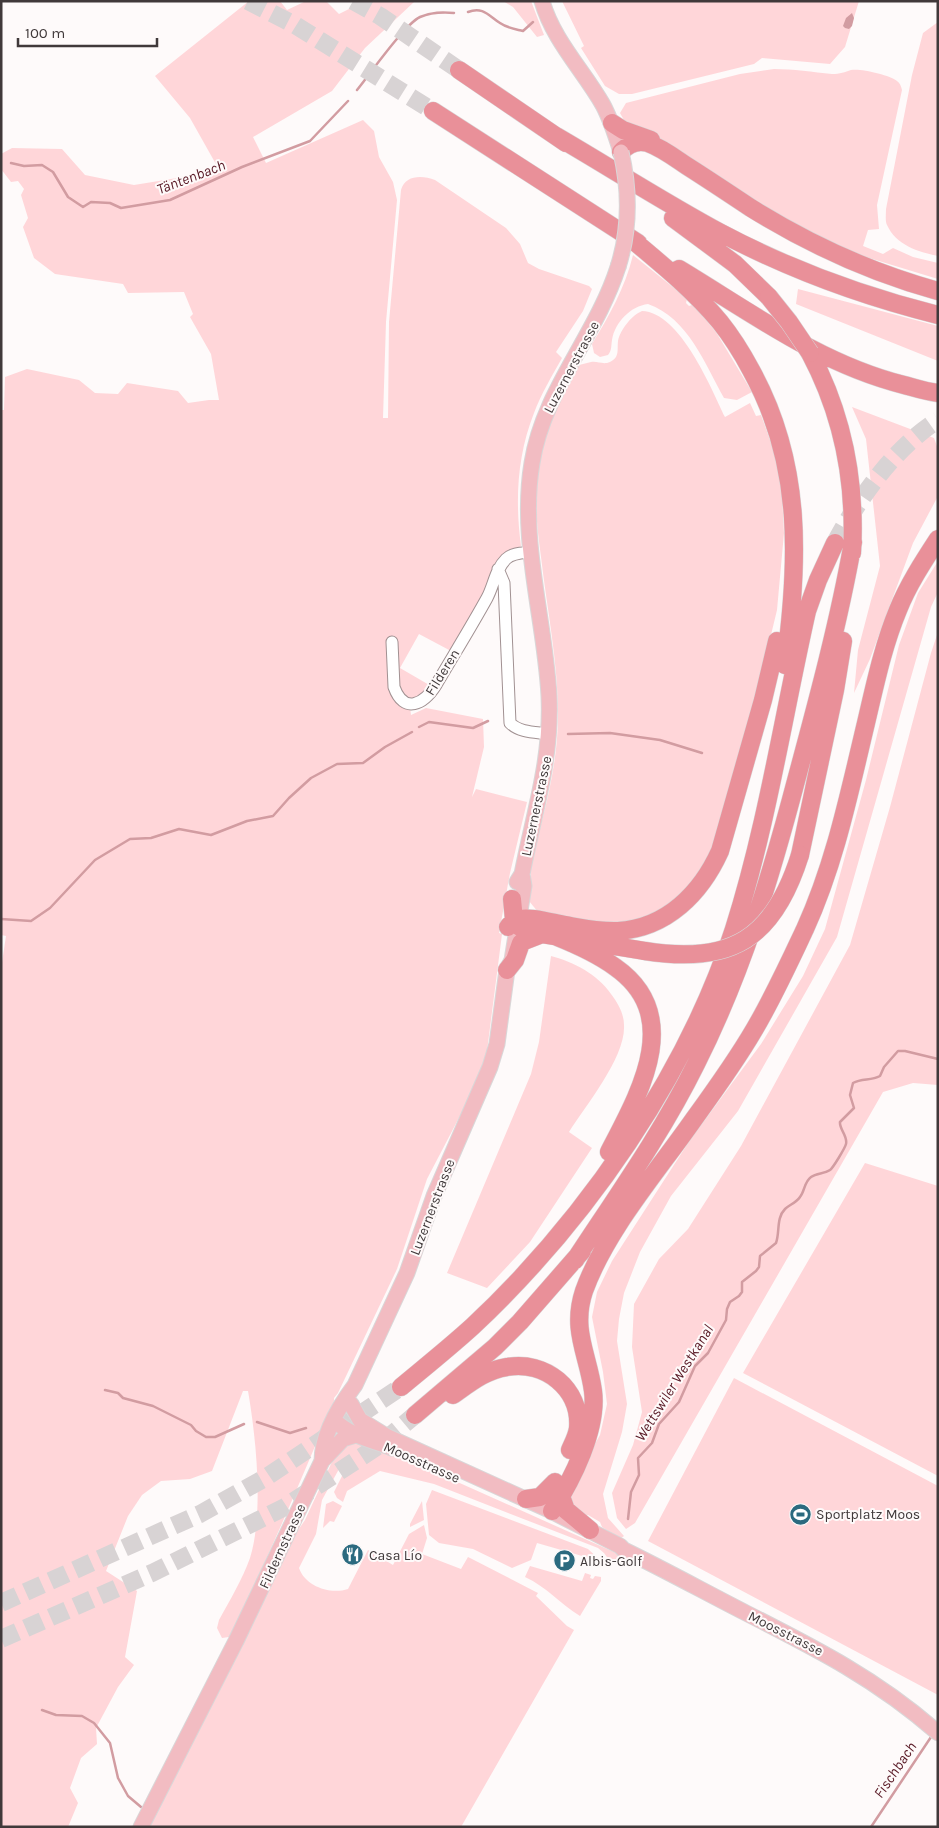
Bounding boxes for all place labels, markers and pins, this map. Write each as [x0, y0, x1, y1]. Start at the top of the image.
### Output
sports icon: Sportplatz Moos [788, 1502, 812, 1526]
place label: Sportplatz Moos [816, 1506, 920, 1523]
restaurant icon: Casa Lío [341, 1543, 365, 1567]
place label: Casa Lío [369, 1547, 422, 1564]
parking icon: Albis-Golf [552, 1549, 576, 1573]
place label: Albis-Golf [580, 1553, 642, 1570]

